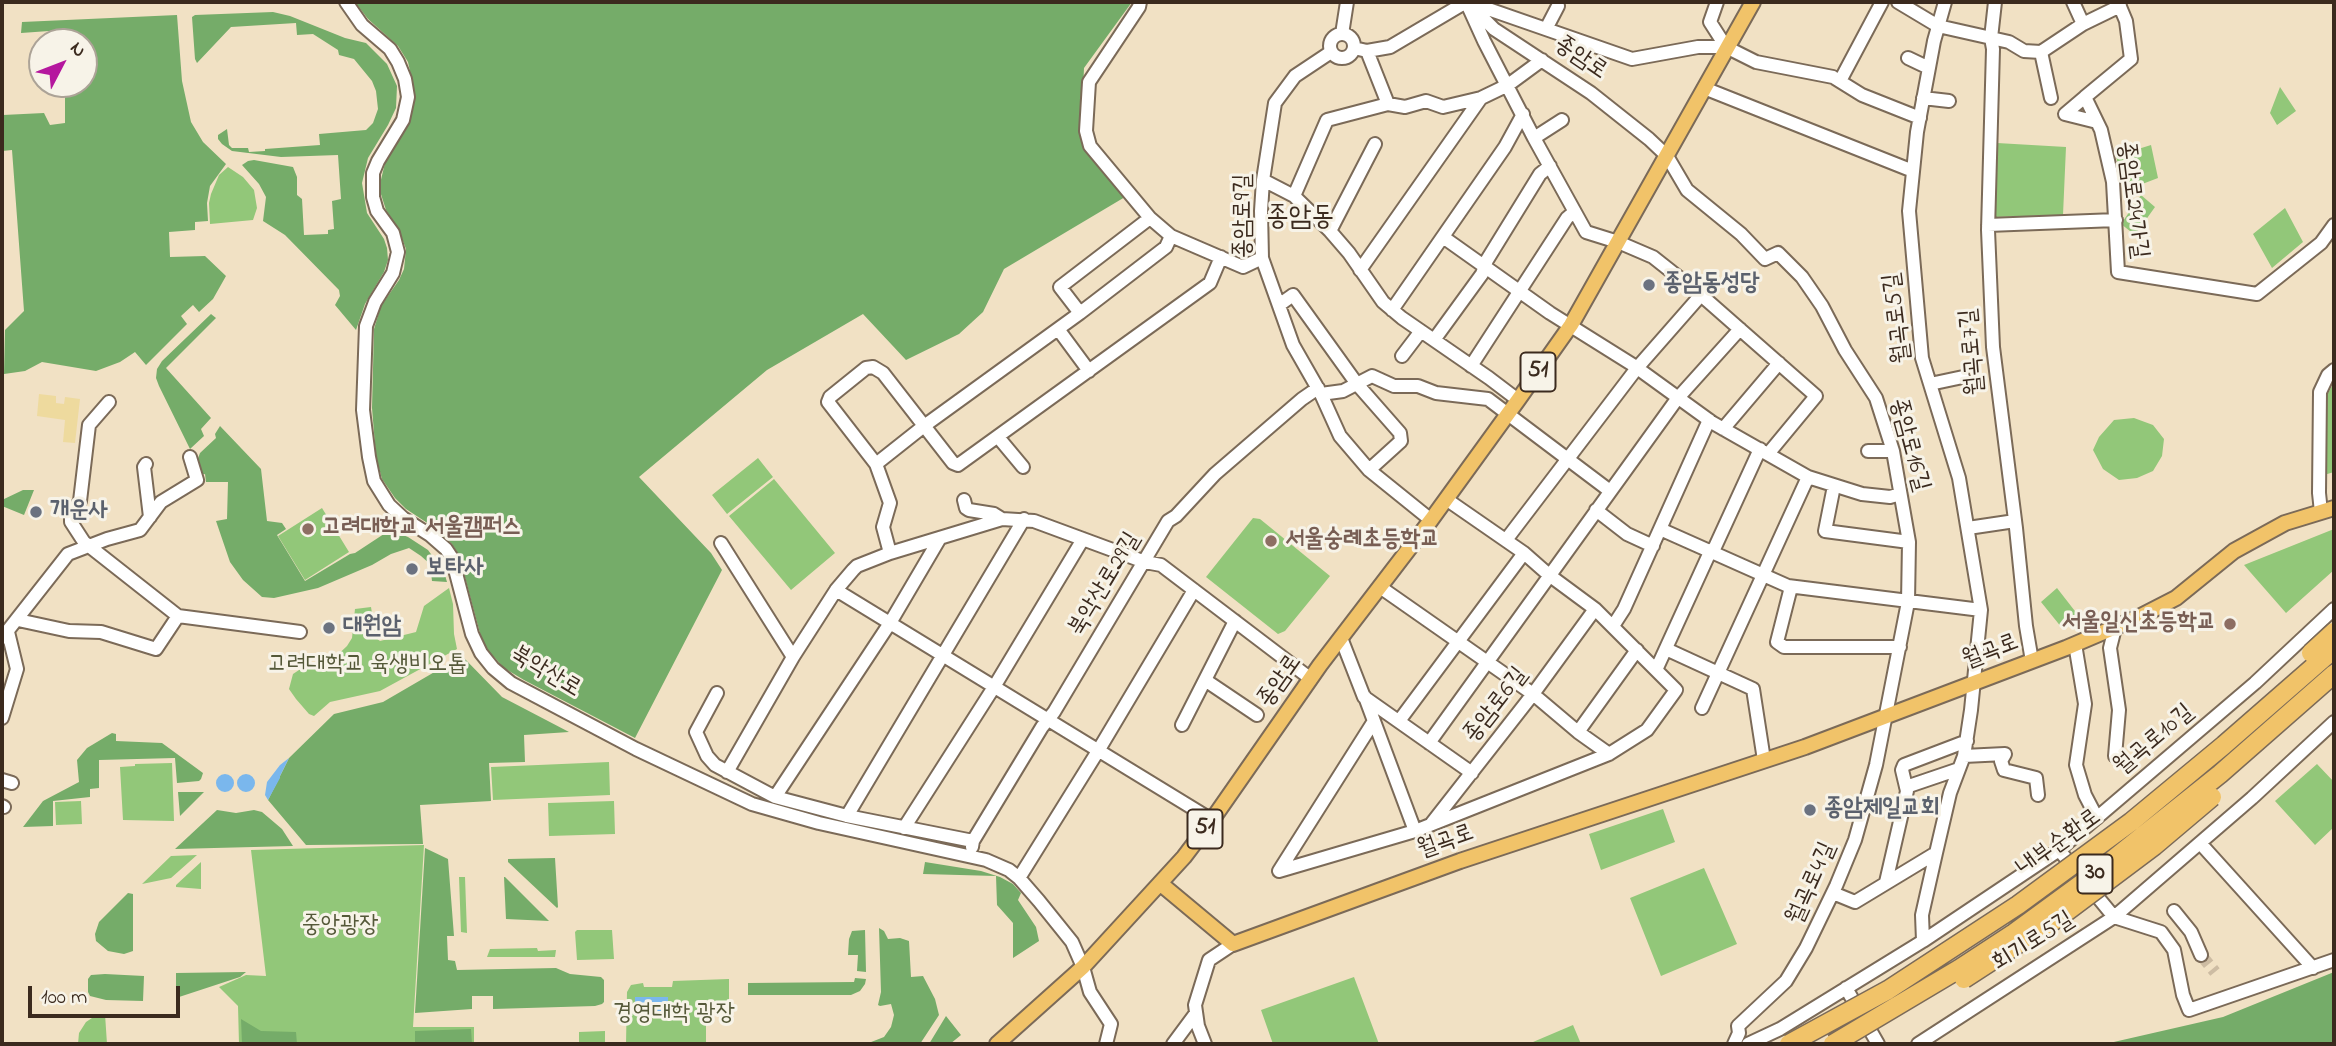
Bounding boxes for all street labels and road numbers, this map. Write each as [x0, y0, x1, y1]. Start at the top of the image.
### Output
street label: 종암로 [1548, 31, 1612, 87]
street label: 종암로24가길 [2109, 139, 2153, 261]
street label: 종암로9길 [1231, 174, 1259, 258]
street label: 월곡로5길 [1879, 271, 1919, 365]
street label: 월곡로7길 [1956, 307, 1992, 397]
road number: 51 [1520, 352, 1556, 392]
street label: 종암로16길 [1882, 395, 1934, 495]
street label: 북악산로29길 [1064, 528, 1148, 642]
street label: 월곡로 [1959, 629, 2023, 677]
street label: 북악산로 [504, 641, 586, 705]
street label: 종암로 [1253, 650, 1309, 714]
street label: 종암로6길 [1459, 663, 1535, 749]
street label: 월곡로10길 [2109, 699, 2201, 783]
street label: 내부순환로 [2012, 804, 2108, 884]
road number: 51 [1188, 810, 1222, 848]
street label: 월곡로 [1414, 820, 1478, 866]
street label: 월곡로4길 [1782, 838, 1844, 930]
road number: 30 [2078, 854, 2112, 894]
street label: 회기로5길 [1988, 907, 2080, 979]

